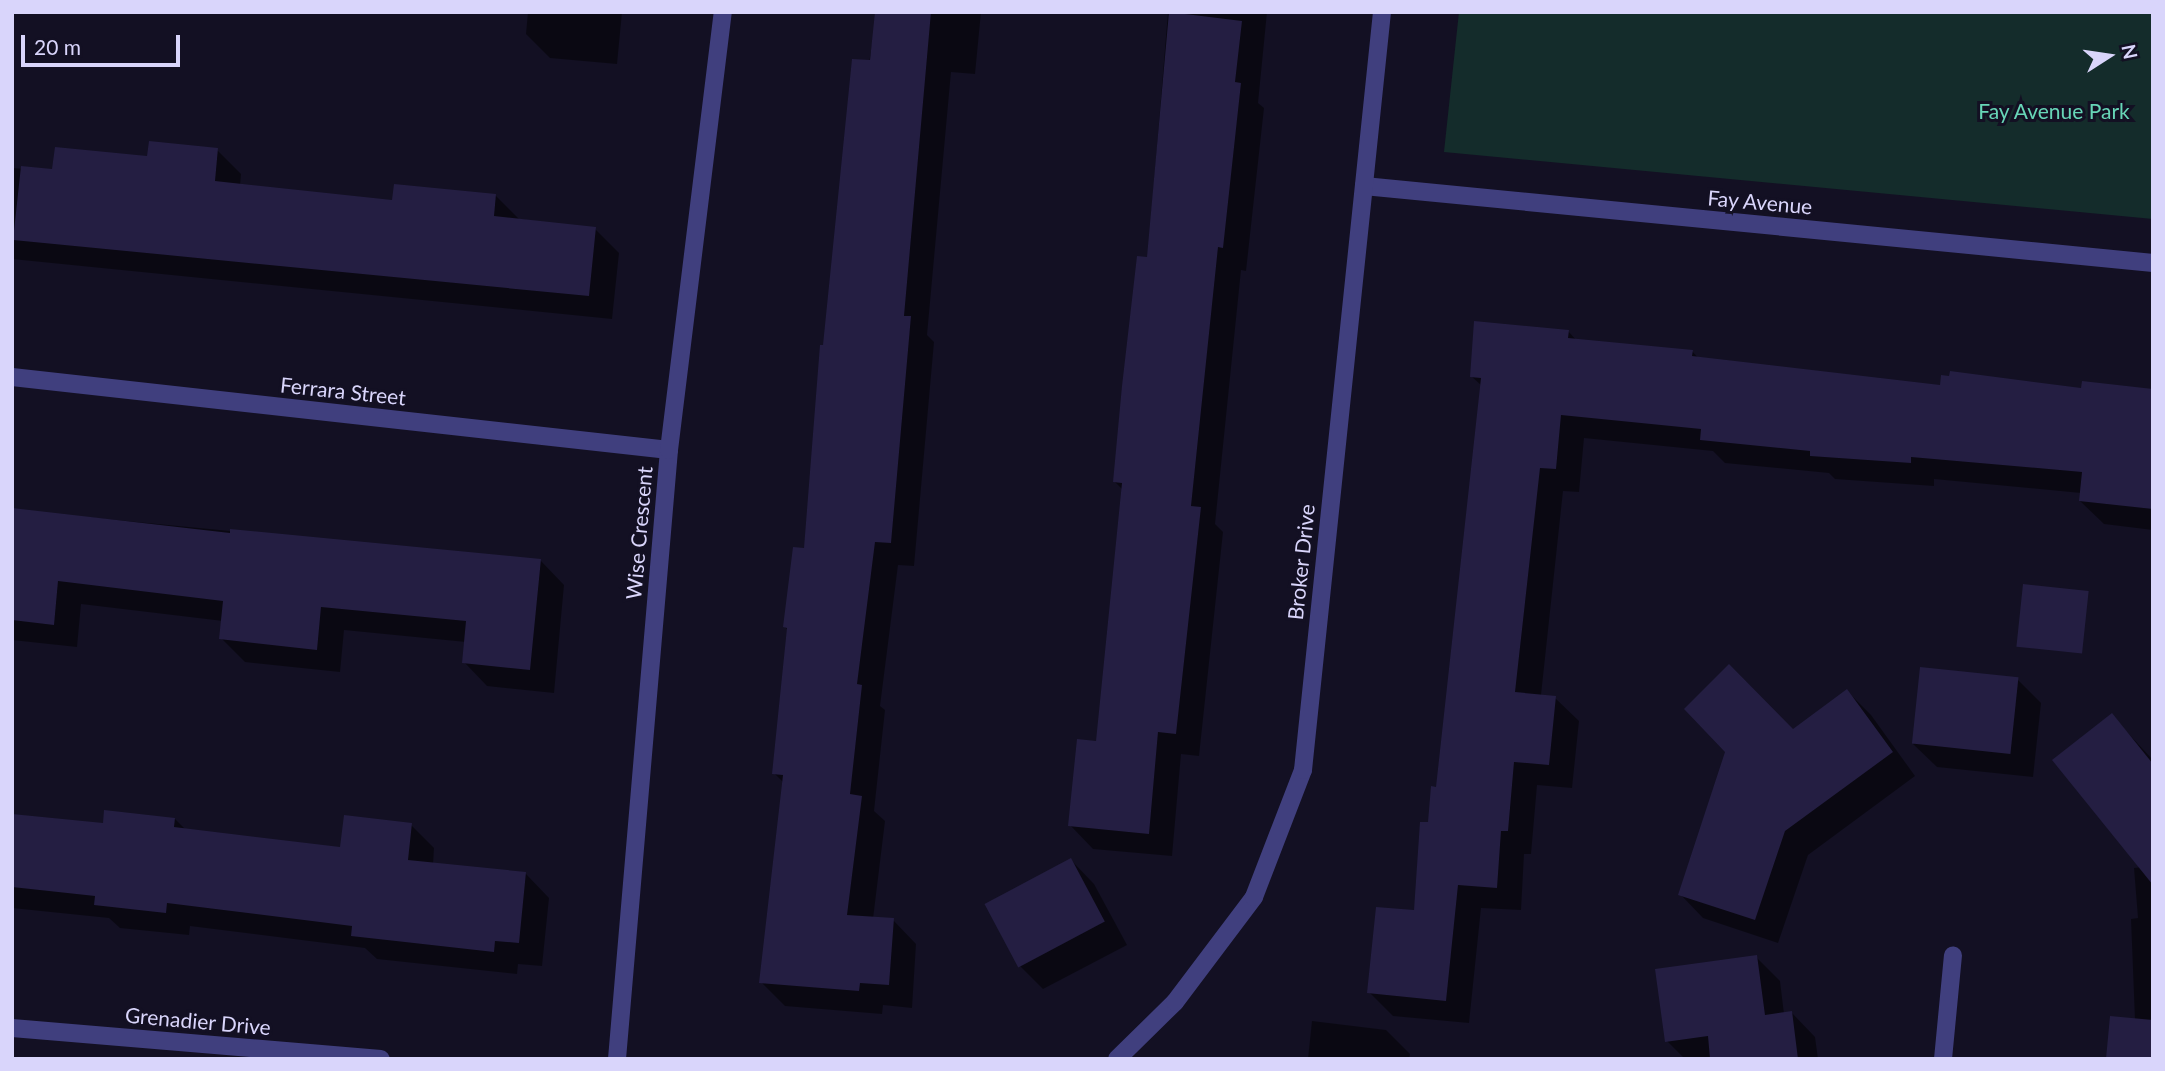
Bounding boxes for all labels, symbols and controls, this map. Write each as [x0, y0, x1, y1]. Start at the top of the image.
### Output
scale bar [24, 21, 184, 65]
north arrow [2074, 21, 2144, 91]
text: 20 m [34, 34, 81, 59]
text: N [2117, 42, 2143, 61]
park label: Fay Avenue Park [1978, 98, 2130, 124]
street label: Fay Avenue [1706, 185, 1814, 219]
street label: Ferrara Street [279, 372, 407, 410]
street label: Wise Crescent [621, 465, 657, 601]
street label: Broker Drive [1282, 503, 1320, 621]
street label: Grenadier Drive [124, 1002, 272, 1040]

